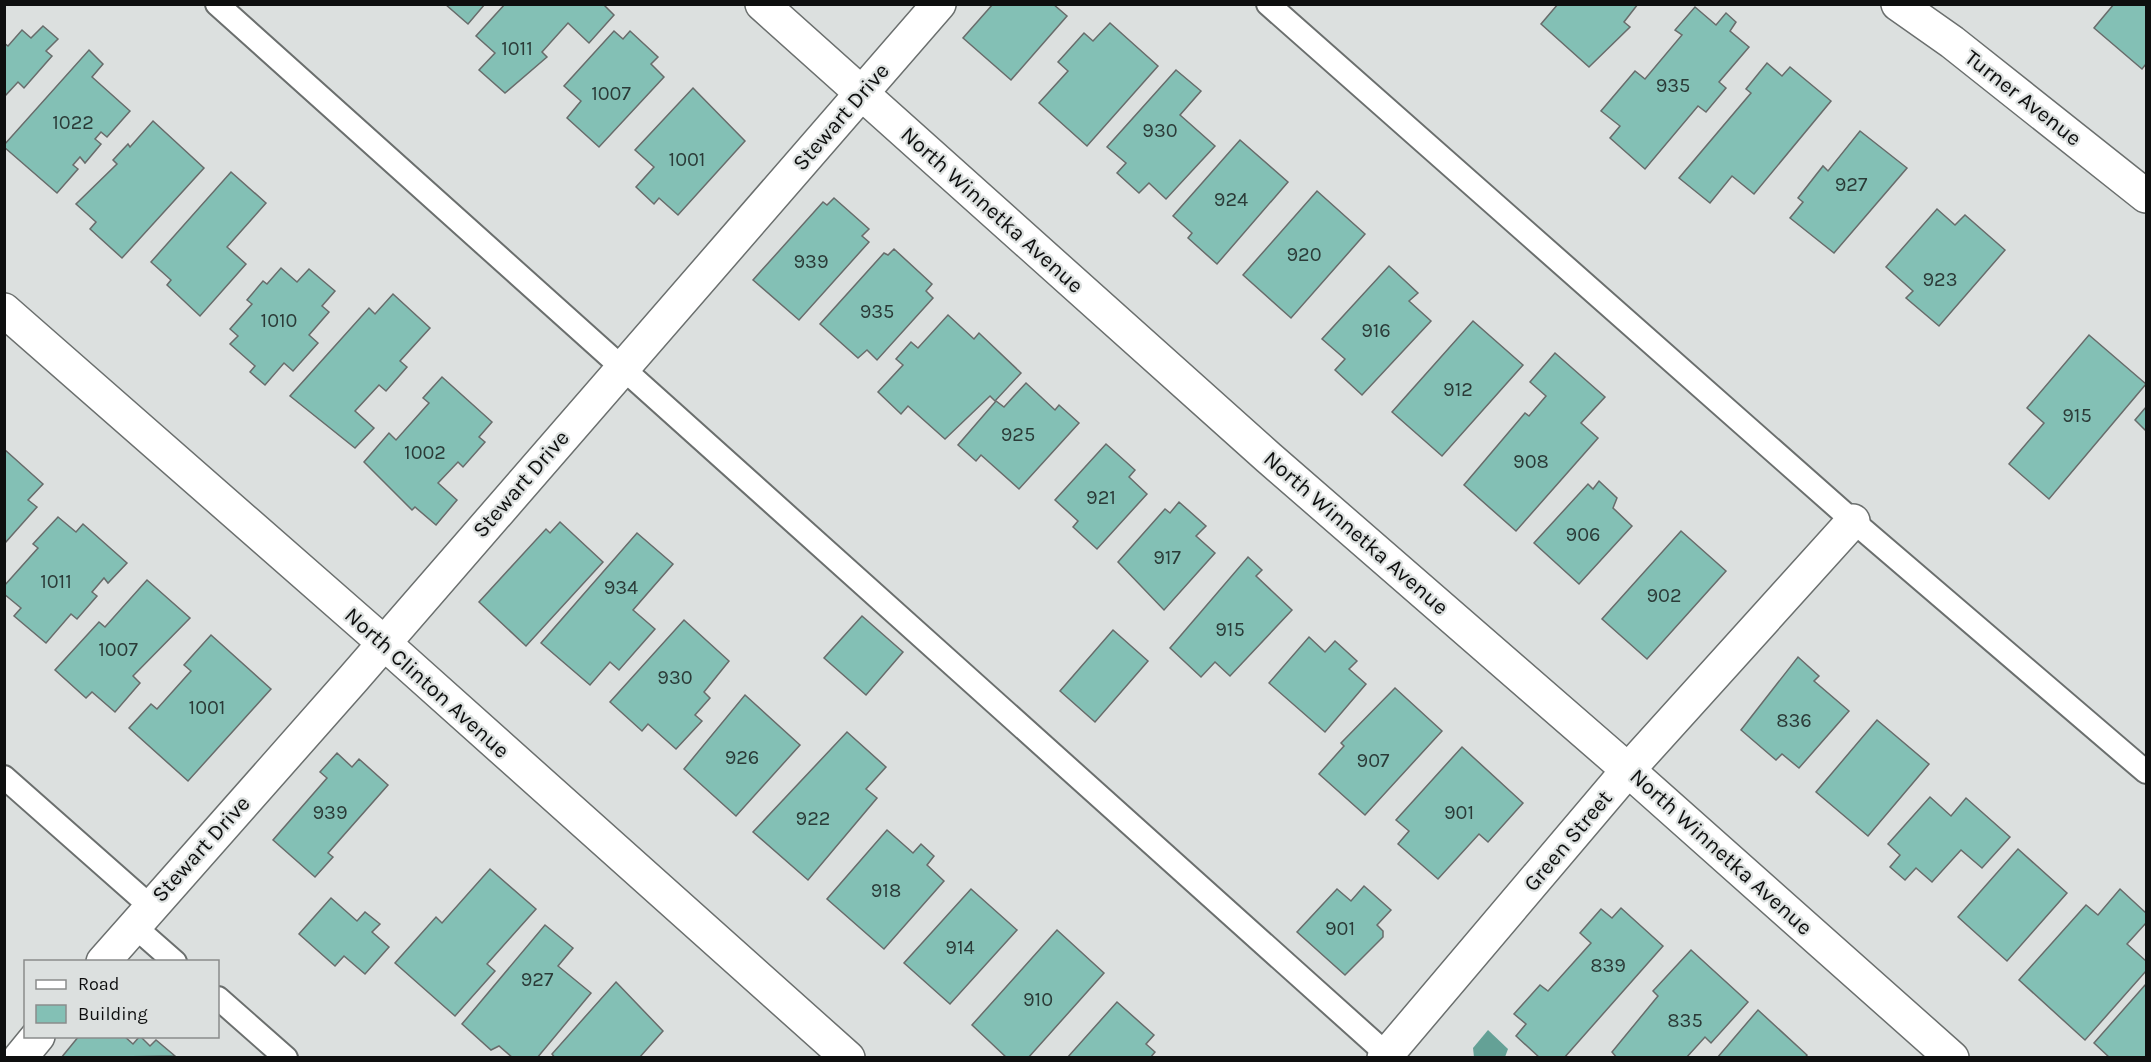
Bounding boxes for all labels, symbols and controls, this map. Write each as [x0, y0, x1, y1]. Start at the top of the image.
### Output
house number: 1011 [501, 37, 533, 60]
street label: Turner Avenue [1959, 44, 2087, 152]
street label: Stewart Drive [787, 58, 895, 176]
house number: 935 [1656, 74, 1690, 97]
house number: 1007 [591, 82, 631, 105]
house number: 1022 [52, 111, 94, 134]
house number: 930 [1142, 119, 1178, 142]
street label: North Winnetka Avenue [896, 121, 1088, 299]
house number: 1001 [669, 148, 705, 171]
house number: 927 [1835, 173, 1868, 196]
house number: 924 [1214, 188, 1248, 211]
house number: 920 [1286, 243, 1322, 266]
house number: 939 [793, 250, 829, 273]
house number: 923 [1923, 268, 1958, 291]
house number: 935 [860, 300, 894, 323]
house number: 1010 [261, 309, 297, 332]
house number: 916 [1361, 319, 1391, 342]
house number: 912 [1443, 378, 1473, 401]
house number: 915 [2062, 404, 2092, 427]
house number: 925 [1001, 423, 1035, 446]
street label: Stewart Drive [467, 425, 575, 543]
house number: 1002 [404, 441, 446, 464]
street label: North Winnetka Avenue [1258, 446, 1454, 620]
house number: 908 [1513, 450, 1549, 473]
house number: 921 [1086, 486, 1116, 509]
house number: 906 [1566, 523, 1600, 546]
house number: 917 [1153, 546, 1181, 569]
house number: 1011 [40, 570, 72, 593]
house number: 934 [604, 576, 638, 599]
house number: 902 [1646, 584, 1682, 607]
street label: North Clinton Avenue [339, 602, 515, 764]
house number: 915 [1215, 618, 1245, 641]
house number: 1007 [98, 638, 138, 661]
house number: 930 [657, 666, 693, 689]
house number: 1001 [189, 696, 225, 719]
house number: 836 [1776, 709, 1812, 732]
house number: 926 [725, 746, 759, 769]
house number: 907 [1357, 749, 1390, 772]
street label: North Winnetka Avenue [1625, 763, 1817, 941]
street label: Green Street [1518, 785, 1618, 897]
street label: Stewart Drive [147, 791, 255, 907]
house number: 939 [312, 801, 348, 824]
house number: 901 [1444, 801, 1474, 824]
house number: 922 [796, 807, 830, 830]
house number: 918 [871, 879, 901, 902]
house number: 901 [1325, 917, 1355, 940]
house number: 914 [945, 936, 975, 959]
house number: 839 [1590, 954, 1626, 977]
legend [24, 960, 219, 1038]
house number: 927 [521, 968, 554, 991]
text: Road [78, 973, 119, 995]
house number: 910 [1023, 988, 1053, 1011]
text: Building [78, 1003, 148, 1025]
house number: 835 [1667, 1009, 1703, 1032]

